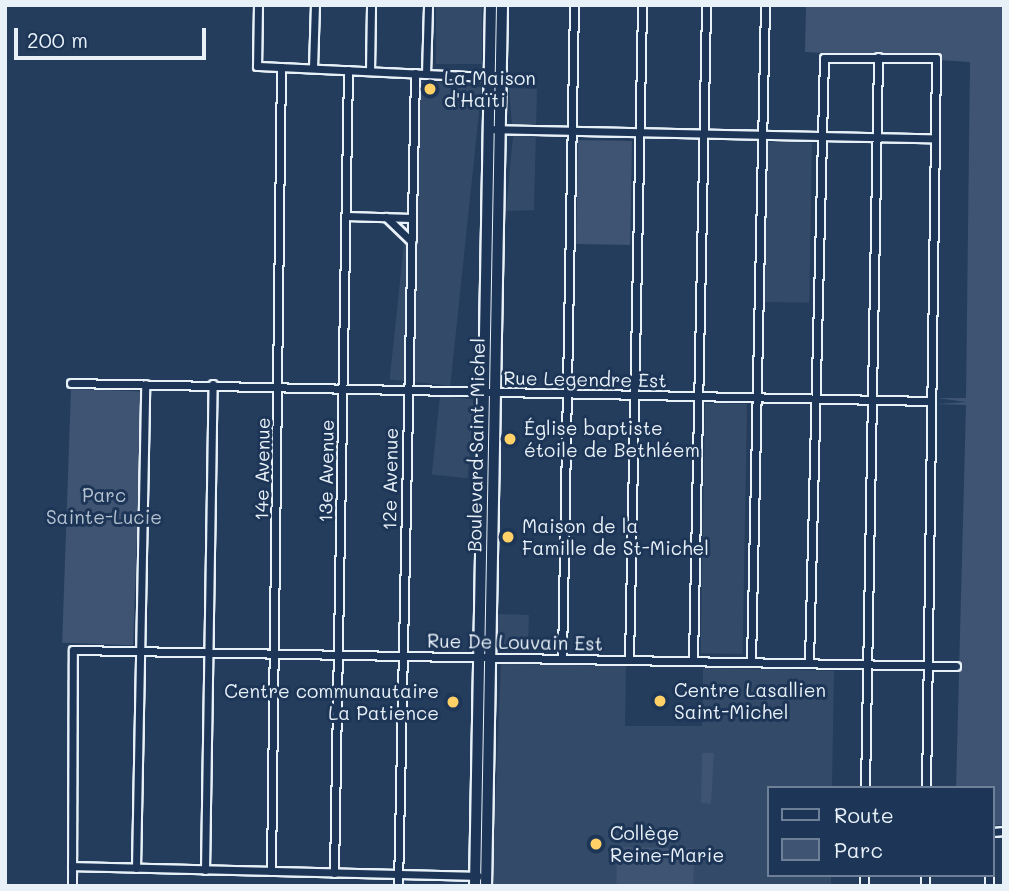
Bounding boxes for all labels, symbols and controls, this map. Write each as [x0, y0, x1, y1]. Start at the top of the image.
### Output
scale bar [18, 14, 210, 58]
text: 200 m [27, 26, 88, 53]
place label: La Maison d'Haïti [444, 67, 536, 111]
marker: La Maison d'Haïti [422, 81, 438, 97]
street label: Boulevard Saint-Michel [463, 338, 489, 552]
street label: Rue Legendre Est [503, 366, 667, 392]
street label: 14e Avenue [250, 417, 274, 521]
place label: Église baptiste étoile de Bethléem [524, 417, 700, 461]
street label: 13e Avenue [314, 419, 338, 523]
street label: 12e Avenue [378, 427, 402, 531]
marker: Église baptiste étoile de Bethléem [502, 431, 518, 447]
park label: Parc Sainte-Lucie [46, 484, 162, 528]
place label: Maison de la Famille de St-Michel [522, 515, 709, 559]
marker: Maison de la Famille de St-Michel [500, 529, 516, 545]
street label: Rue De Louvain Est [427, 629, 603, 655]
place label: Centre Lasallien Saint-Michel [674, 679, 826, 723]
place label: Centre communautaire La Patience [224, 680, 439, 724]
marker: Centre Lasallien Saint-Michel [652, 693, 668, 709]
marker: Centre communautaire La Patience [445, 694, 461, 710]
legend [768, 786, 995, 877]
text: Route [834, 801, 894, 828]
place label: Collège Reine-Marie [610, 822, 724, 866]
marker: Collège Reine-Marie [588, 836, 604, 852]
text: Parc [834, 836, 883, 863]

